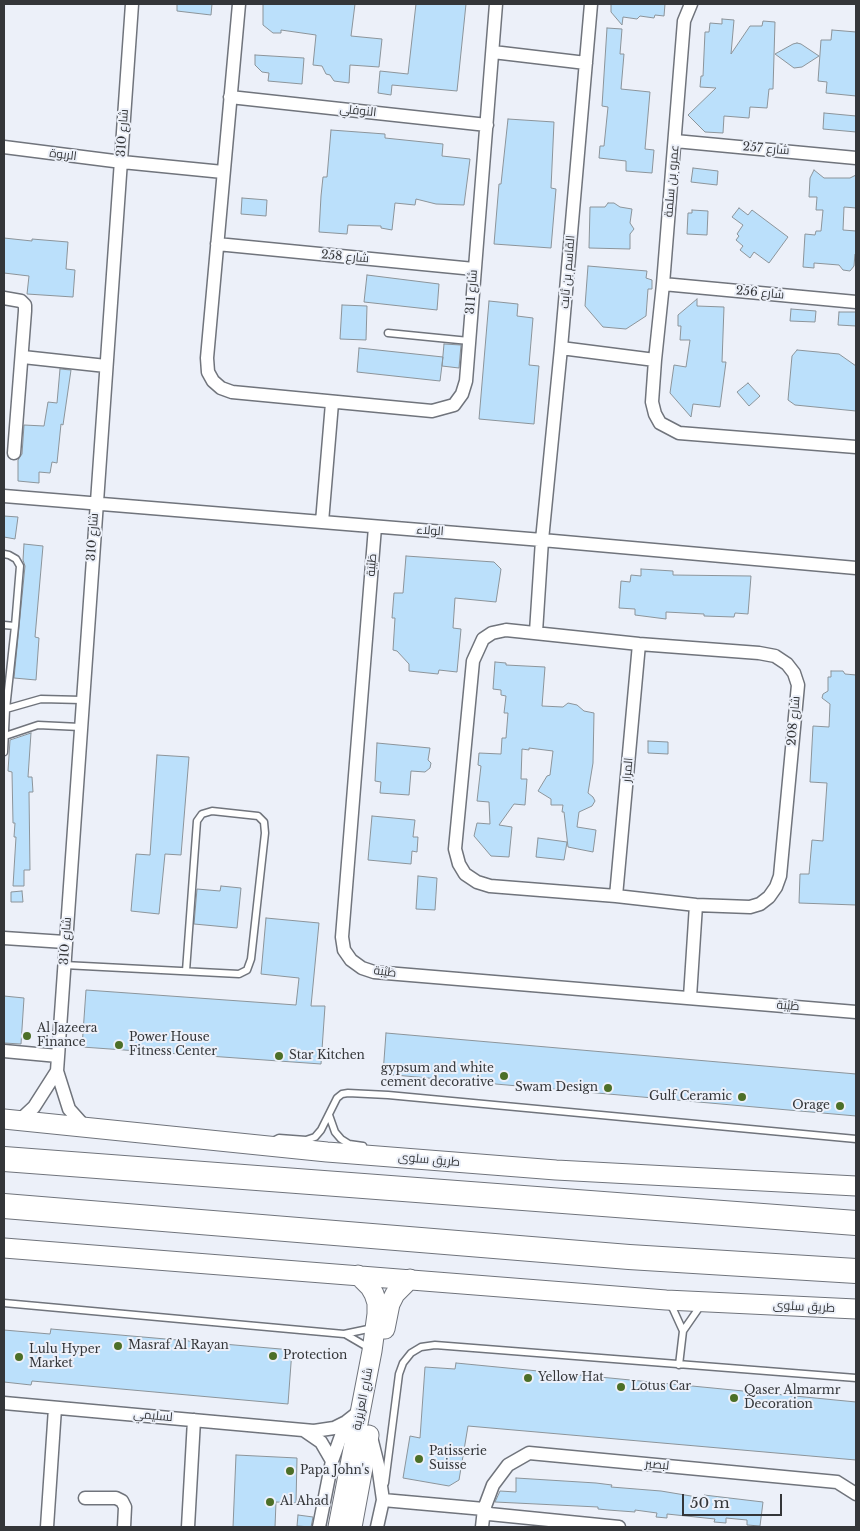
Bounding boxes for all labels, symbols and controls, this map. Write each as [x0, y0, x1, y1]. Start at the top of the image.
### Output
street label: النوفلي [339, 102, 377, 120]
street label: شارع 310 [114, 109, 132, 157]
street label: شارع 257 [742, 140, 790, 158]
street label: عمرو بن سلمة [662, 144, 682, 218]
street label: الربوة [49, 146, 77, 164]
street label: القاسم بن ثابت [558, 235, 578, 309]
street label: شارع 258 [320, 248, 370, 266]
street label: شارع 311 [463, 269, 481, 315]
street label: شارع 256 [735, 284, 785, 302]
street label: شارع 310 [84, 513, 102, 561]
street label: الولاء [416, 523, 444, 539]
street label: طَيْبَة [364, 553, 380, 577]
street label: شارع 208 [785, 696, 803, 746]
street label: المرار [620, 757, 636, 783]
street label: شارع 310 [57, 917, 75, 965]
street label: طَيْبَة [373, 963, 397, 981]
street label: طَيْبَة [776, 998, 800, 1014]
place label: Al Jazeera Finance [37, 1022, 97, 1050]
marker: Al Jazeera Finance [21, 1030, 33, 1042]
place label: Power House Fitness Center [129, 1031, 217, 1059]
marker: Power House Fitness Center [113, 1039, 125, 1051]
place label: Star Kitchen [289, 1049, 365, 1063]
marker: Star Kitchen [273, 1050, 285, 1062]
place label: gypsum and white cement decorative [381, 1062, 494, 1090]
marker: gypsum and white cement decorative [498, 1070, 510, 1082]
place label: Swam Design [515, 1081, 598, 1095]
marker: Swam Design [602, 1082, 614, 1094]
place label: Gulf Ceramic [649, 1090, 732, 1104]
marker: Gulf Ceramic [736, 1091, 748, 1103]
place label: Orage [792, 1099, 830, 1113]
marker: Orage [834, 1100, 846, 1112]
street label: طريق سلوى [397, 1150, 461, 1170]
street label: طريق سلوى [773, 1298, 835, 1316]
place label: Masraf Al Rayan [128, 1339, 229, 1353]
marker: Masraf Al Rayan [112, 1340, 124, 1352]
place label: Lulu Hyper Market [29, 1343, 100, 1371]
place label: Protection [283, 1349, 347, 1363]
marker: Protection [267, 1350, 279, 1362]
marker: Lulu Hyper Market [13, 1351, 25, 1363]
street label: شارع العزيزية [350, 1367, 376, 1431]
place label: Yellow Hat [538, 1371, 604, 1385]
marker: Yellow Hat [522, 1372, 534, 1384]
place label: Lotus Car [631, 1380, 691, 1394]
marker: Lotus Car [615, 1381, 627, 1393]
place label: Qaser Almarmr Decoration [744, 1384, 840, 1412]
marker: Qaser Almarmr Decoration [728, 1392, 740, 1404]
street label: لسليمي [133, 1407, 173, 1425]
place label: Patisserie Suisse [429, 1445, 487, 1473]
marker: Patisserie Suisse [413, 1453, 425, 1465]
street label: لبصير [644, 1457, 670, 1473]
place label: Papa John's [300, 1464, 369, 1478]
marker: Papa John's [284, 1465, 296, 1477]
scale bar [685, 1484, 785, 1516]
text: 50 m [690, 1493, 730, 1512]
place label: Al Ahad [280, 1495, 329, 1509]
marker: Al Ahad [264, 1496, 276, 1508]

